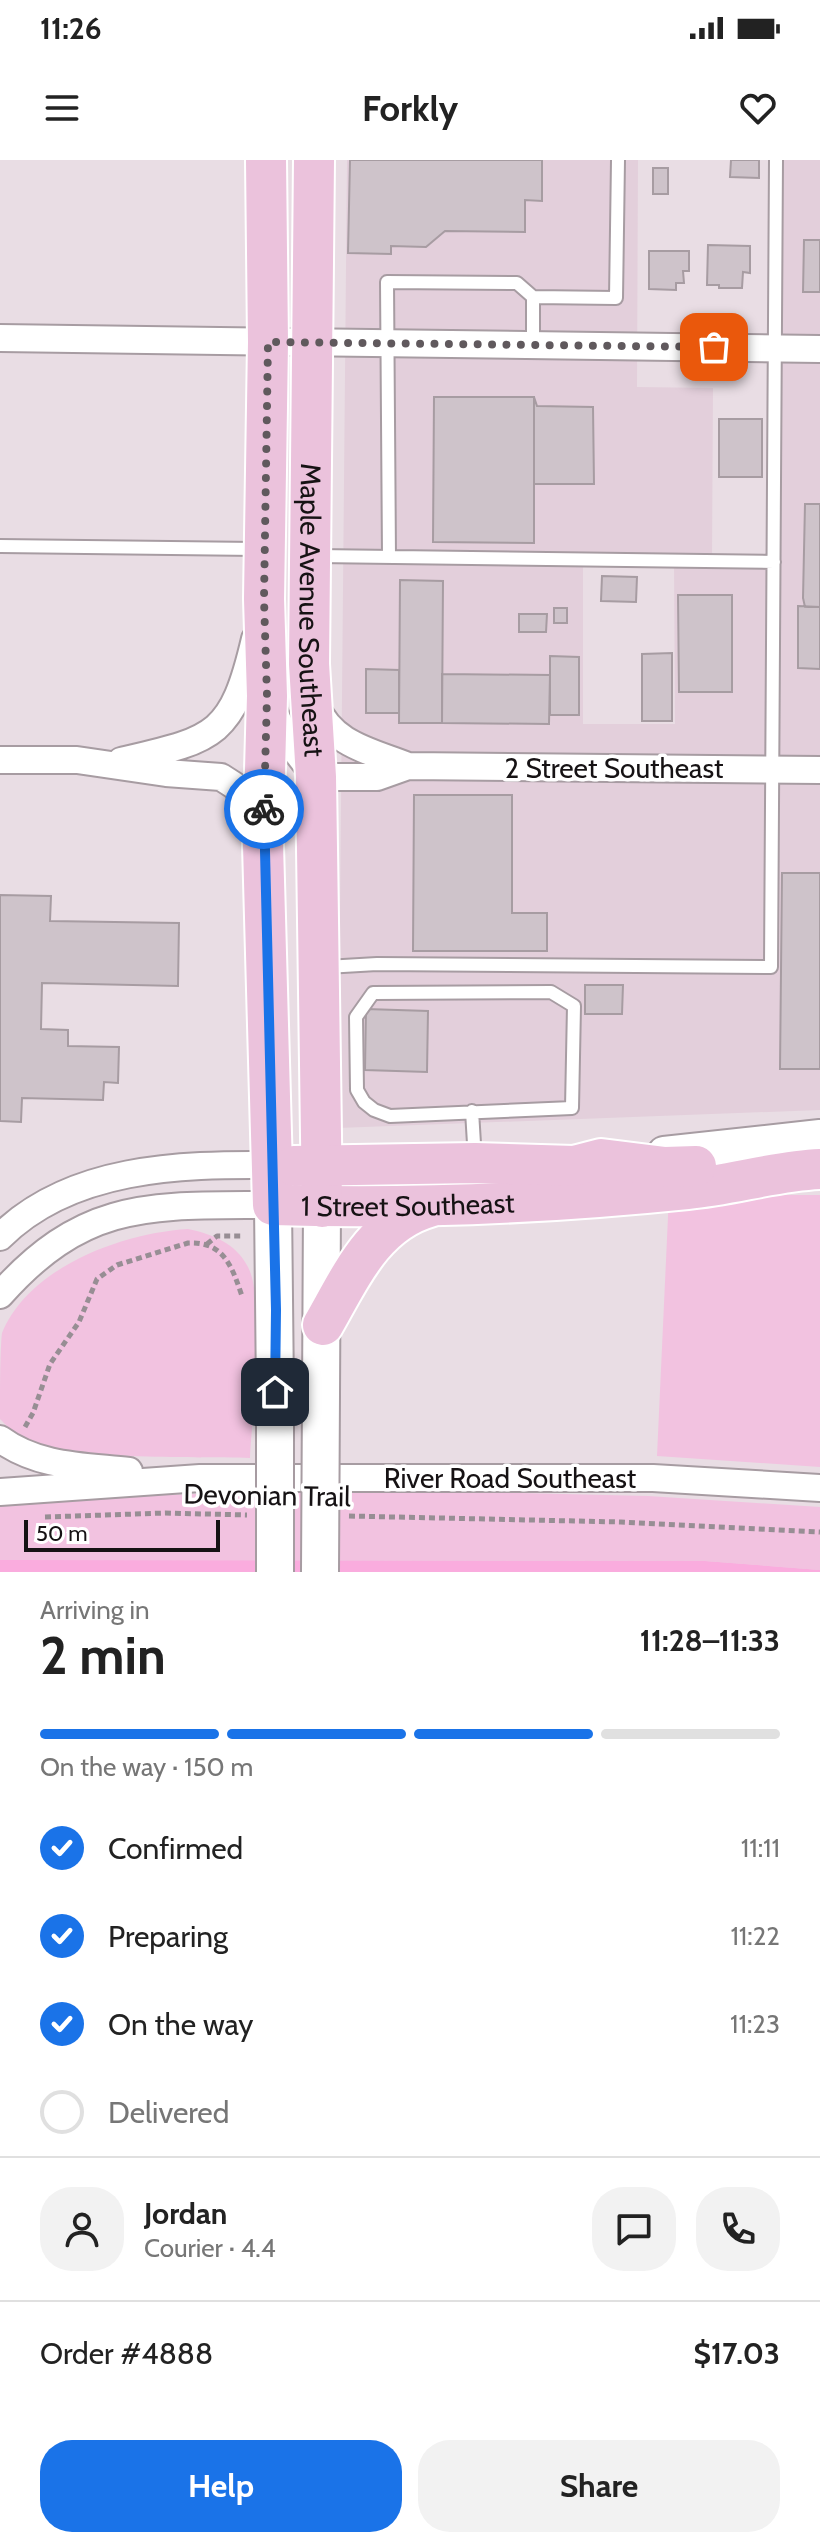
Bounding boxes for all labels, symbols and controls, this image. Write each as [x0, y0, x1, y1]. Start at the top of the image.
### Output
text: 11:26 [40, 10, 102, 47]
icon: menu [40, 86, 84, 130]
text: Forkly [362, 86, 458, 130]
icon: heart [736, 86, 780, 130]
pin [680, 313, 748, 381]
icon: bag [692, 325, 736, 369]
street label: Maple Avenue Southeast [292, 463, 332, 758]
street label: 2 Street Southeast [504, 751, 724, 785]
courier [224, 769, 304, 849]
icon: bike [242, 787, 286, 831]
street label: 1 Street Southeast [301, 1185, 515, 1223]
pin [241, 1358, 309, 1426]
icon: home [253, 1370, 297, 1414]
street label: River Road Southeast [384, 1461, 636, 1495]
street label: Devonian Trail [183, 1477, 351, 1513]
scale bar [24, 1516, 220, 1552]
text: 50 m [36, 1520, 88, 1547]
text: Arriving in [40, 1594, 150, 1626]
text: 11:28–11:33 [640, 1622, 780, 1659]
text: 2 min [40, 1624, 166, 1687]
text: On the way · 150 m [40, 1751, 253, 1783]
icon: check [40, 1826, 84, 1870]
text: Confirmed [108, 1830, 243, 1867]
text: 11:11 [741, 1832, 780, 1864]
icon: check [40, 1914, 84, 1958]
text: Preparing [108, 1918, 228, 1955]
text: 11:22 [730, 1920, 780, 1952]
icon: check [40, 2002, 84, 2046]
text: On the way [108, 2006, 253, 2043]
text: 11:23 [730, 2008, 780, 2040]
text: Delivered [108, 2094, 229, 2131]
button: person [40, 2187, 124, 2271]
button: chat [592, 2187, 676, 2271]
button: phone [696, 2187, 780, 2271]
text: Jordan [144, 2195, 227, 2232]
text: Courier · 4.4 [144, 2232, 276, 2264]
text: Order #4888 [40, 2335, 213, 2372]
text: $17.03 [694, 2335, 780, 2372]
button: Help [40, 2440, 402, 2532]
button: Share [418, 2440, 780, 2532]

